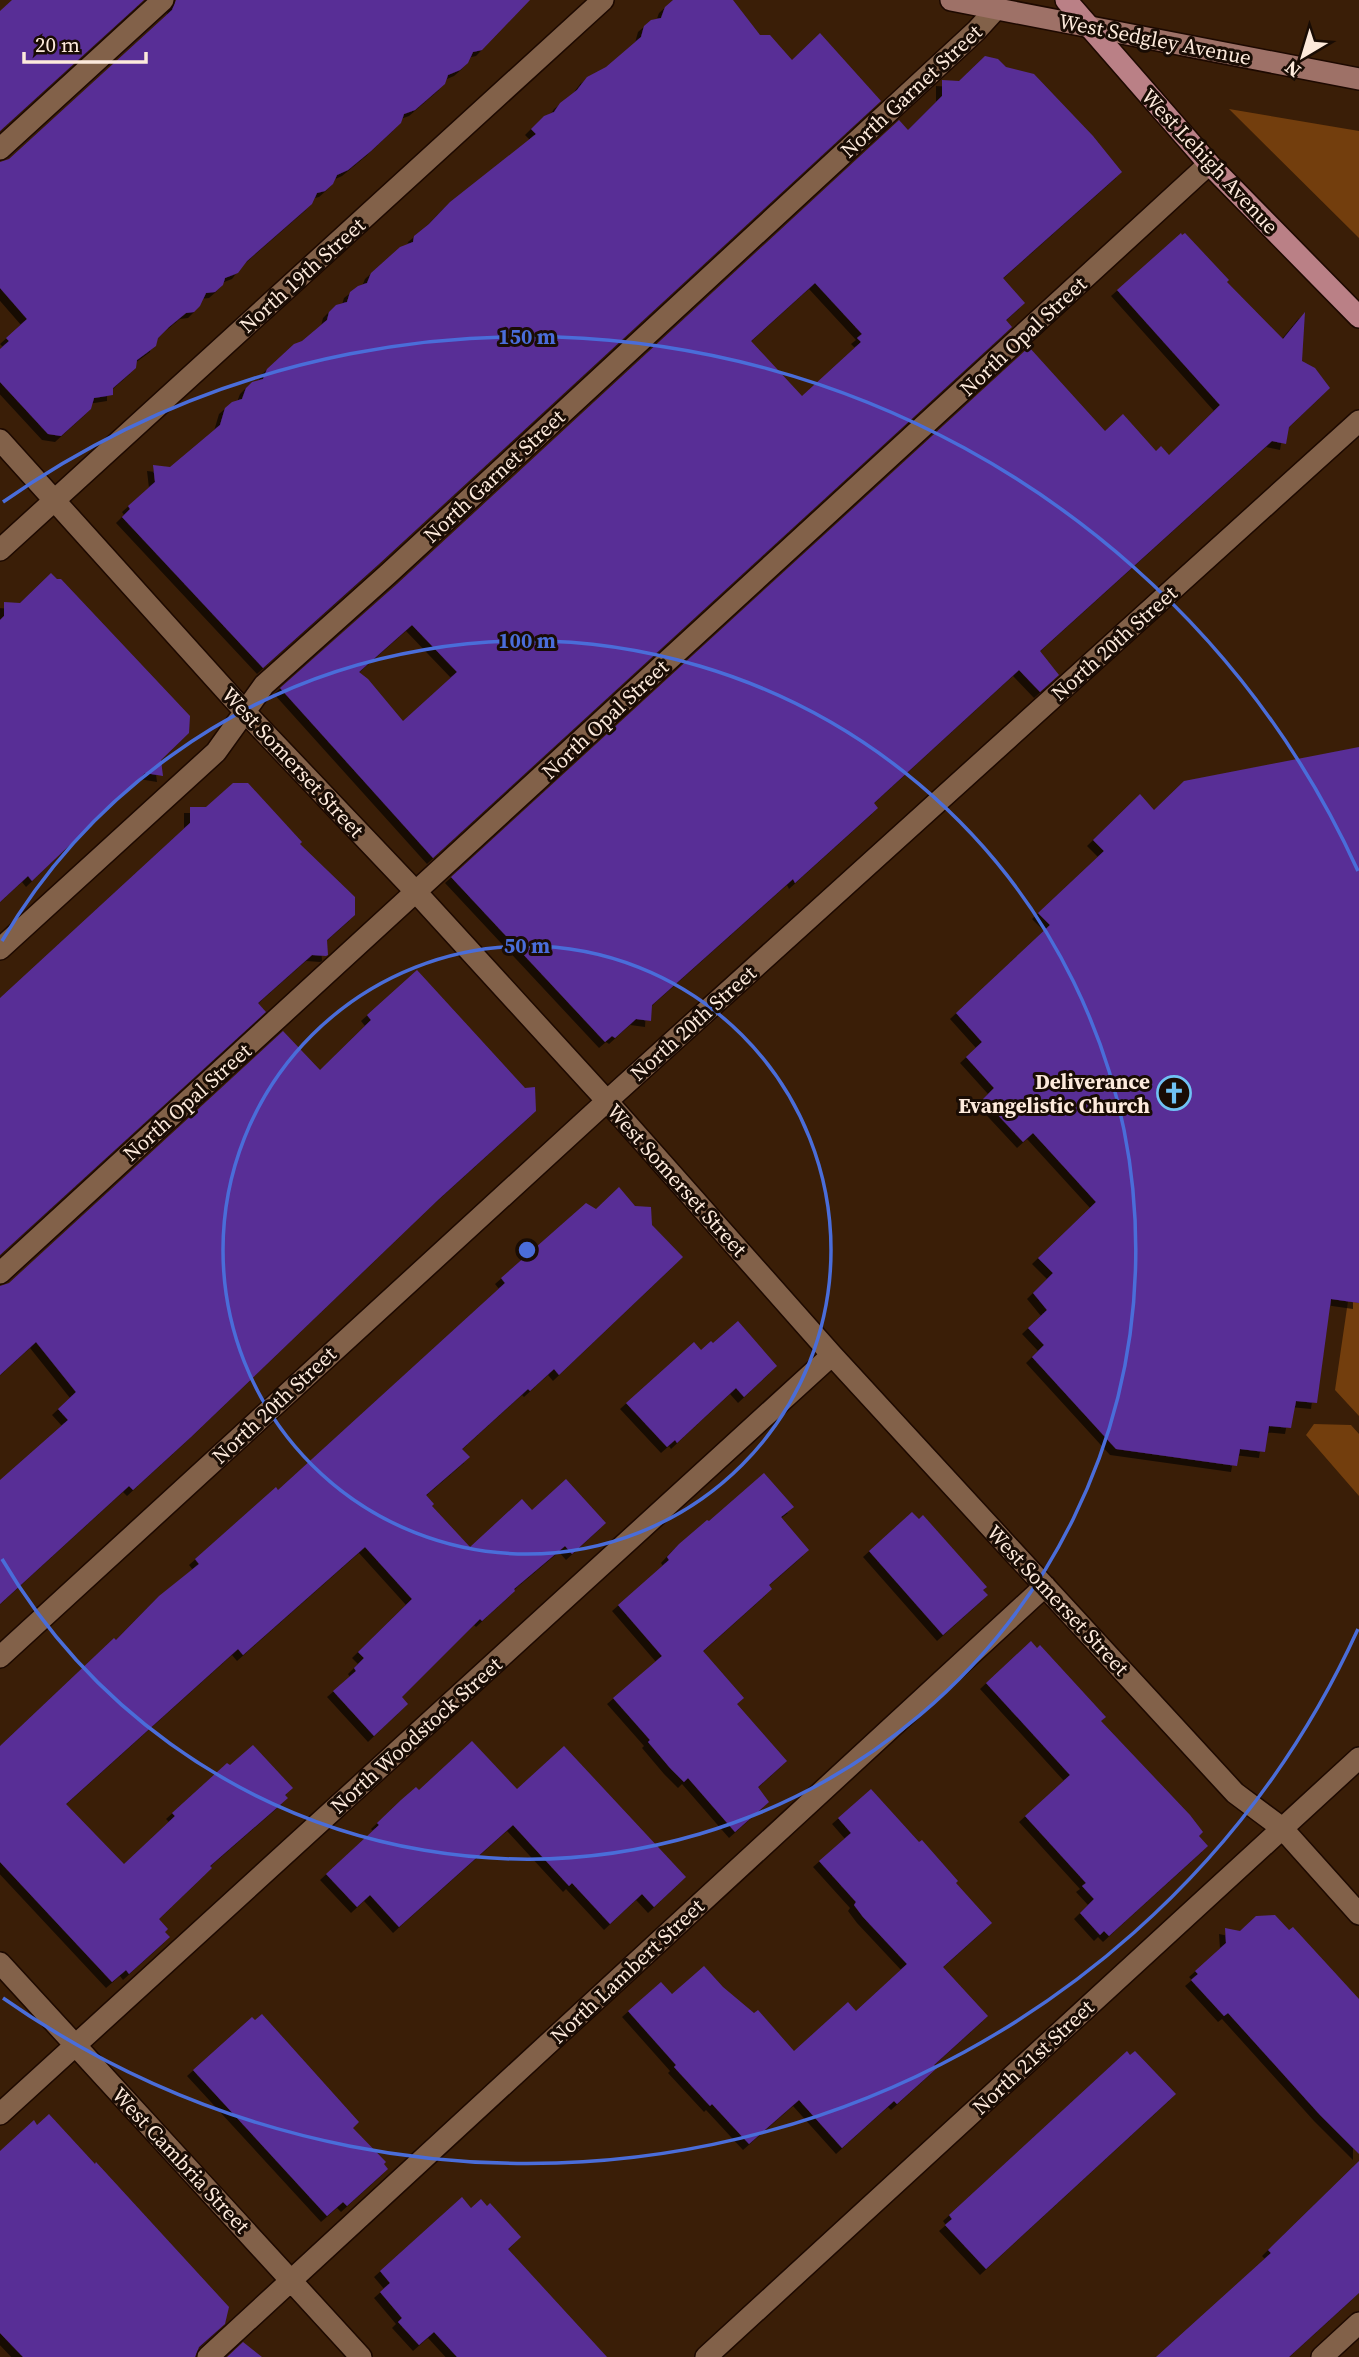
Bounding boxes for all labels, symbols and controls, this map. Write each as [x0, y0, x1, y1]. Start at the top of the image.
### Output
street label: West Sedgley Avenue [1056, 6, 1254, 72]
street label: North Garnet Street [834, 18, 988, 164]
scale bar [24, 21, 147, 65]
north arrow [1268, 21, 1338, 91]
text: 20 m [35, 30, 80, 59]
text: N [1279, 55, 1306, 84]
street label: West Lehigh Avenue [1135, 82, 1285, 240]
street label: North 19th Street [233, 211, 371, 339]
street label: North Opal Street [953, 270, 1093, 402]
text: 150 m [498, 322, 556, 351]
street label: North Garnet Street [417, 403, 571, 549]
street label: North 20th Street [1045, 579, 1183, 707]
text: 100 m [498, 626, 556, 655]
street label: North Opal Street [535, 653, 675, 785]
street label: West Somerset Street [215, 680, 371, 844]
text: 50 m [504, 931, 550, 960]
street label: North 20th Street [624, 959, 762, 1087]
street label: North Opal Street [117, 1036, 258, 1167]
place label: Deliverance Evangelistic Church [958, 1067, 1150, 1120]
church icon: Deliverance Evangelistic Church [1155, 1074, 1193, 1112]
street label: West Somerset Street [600, 1097, 754, 1263]
centre of rings [515, 1238, 539, 1262]
street label: North 20th Street [206, 1340, 343, 1470]
street label: West Somerset Street [980, 1518, 1136, 1682]
street label: North Woodstock Street [324, 1650, 508, 1820]
street label: North Lambert Street [544, 1892, 710, 2050]
street label: North 21st Street [966, 1993, 1100, 2121]
street label: West Cambria Street [106, 2081, 257, 2240]

